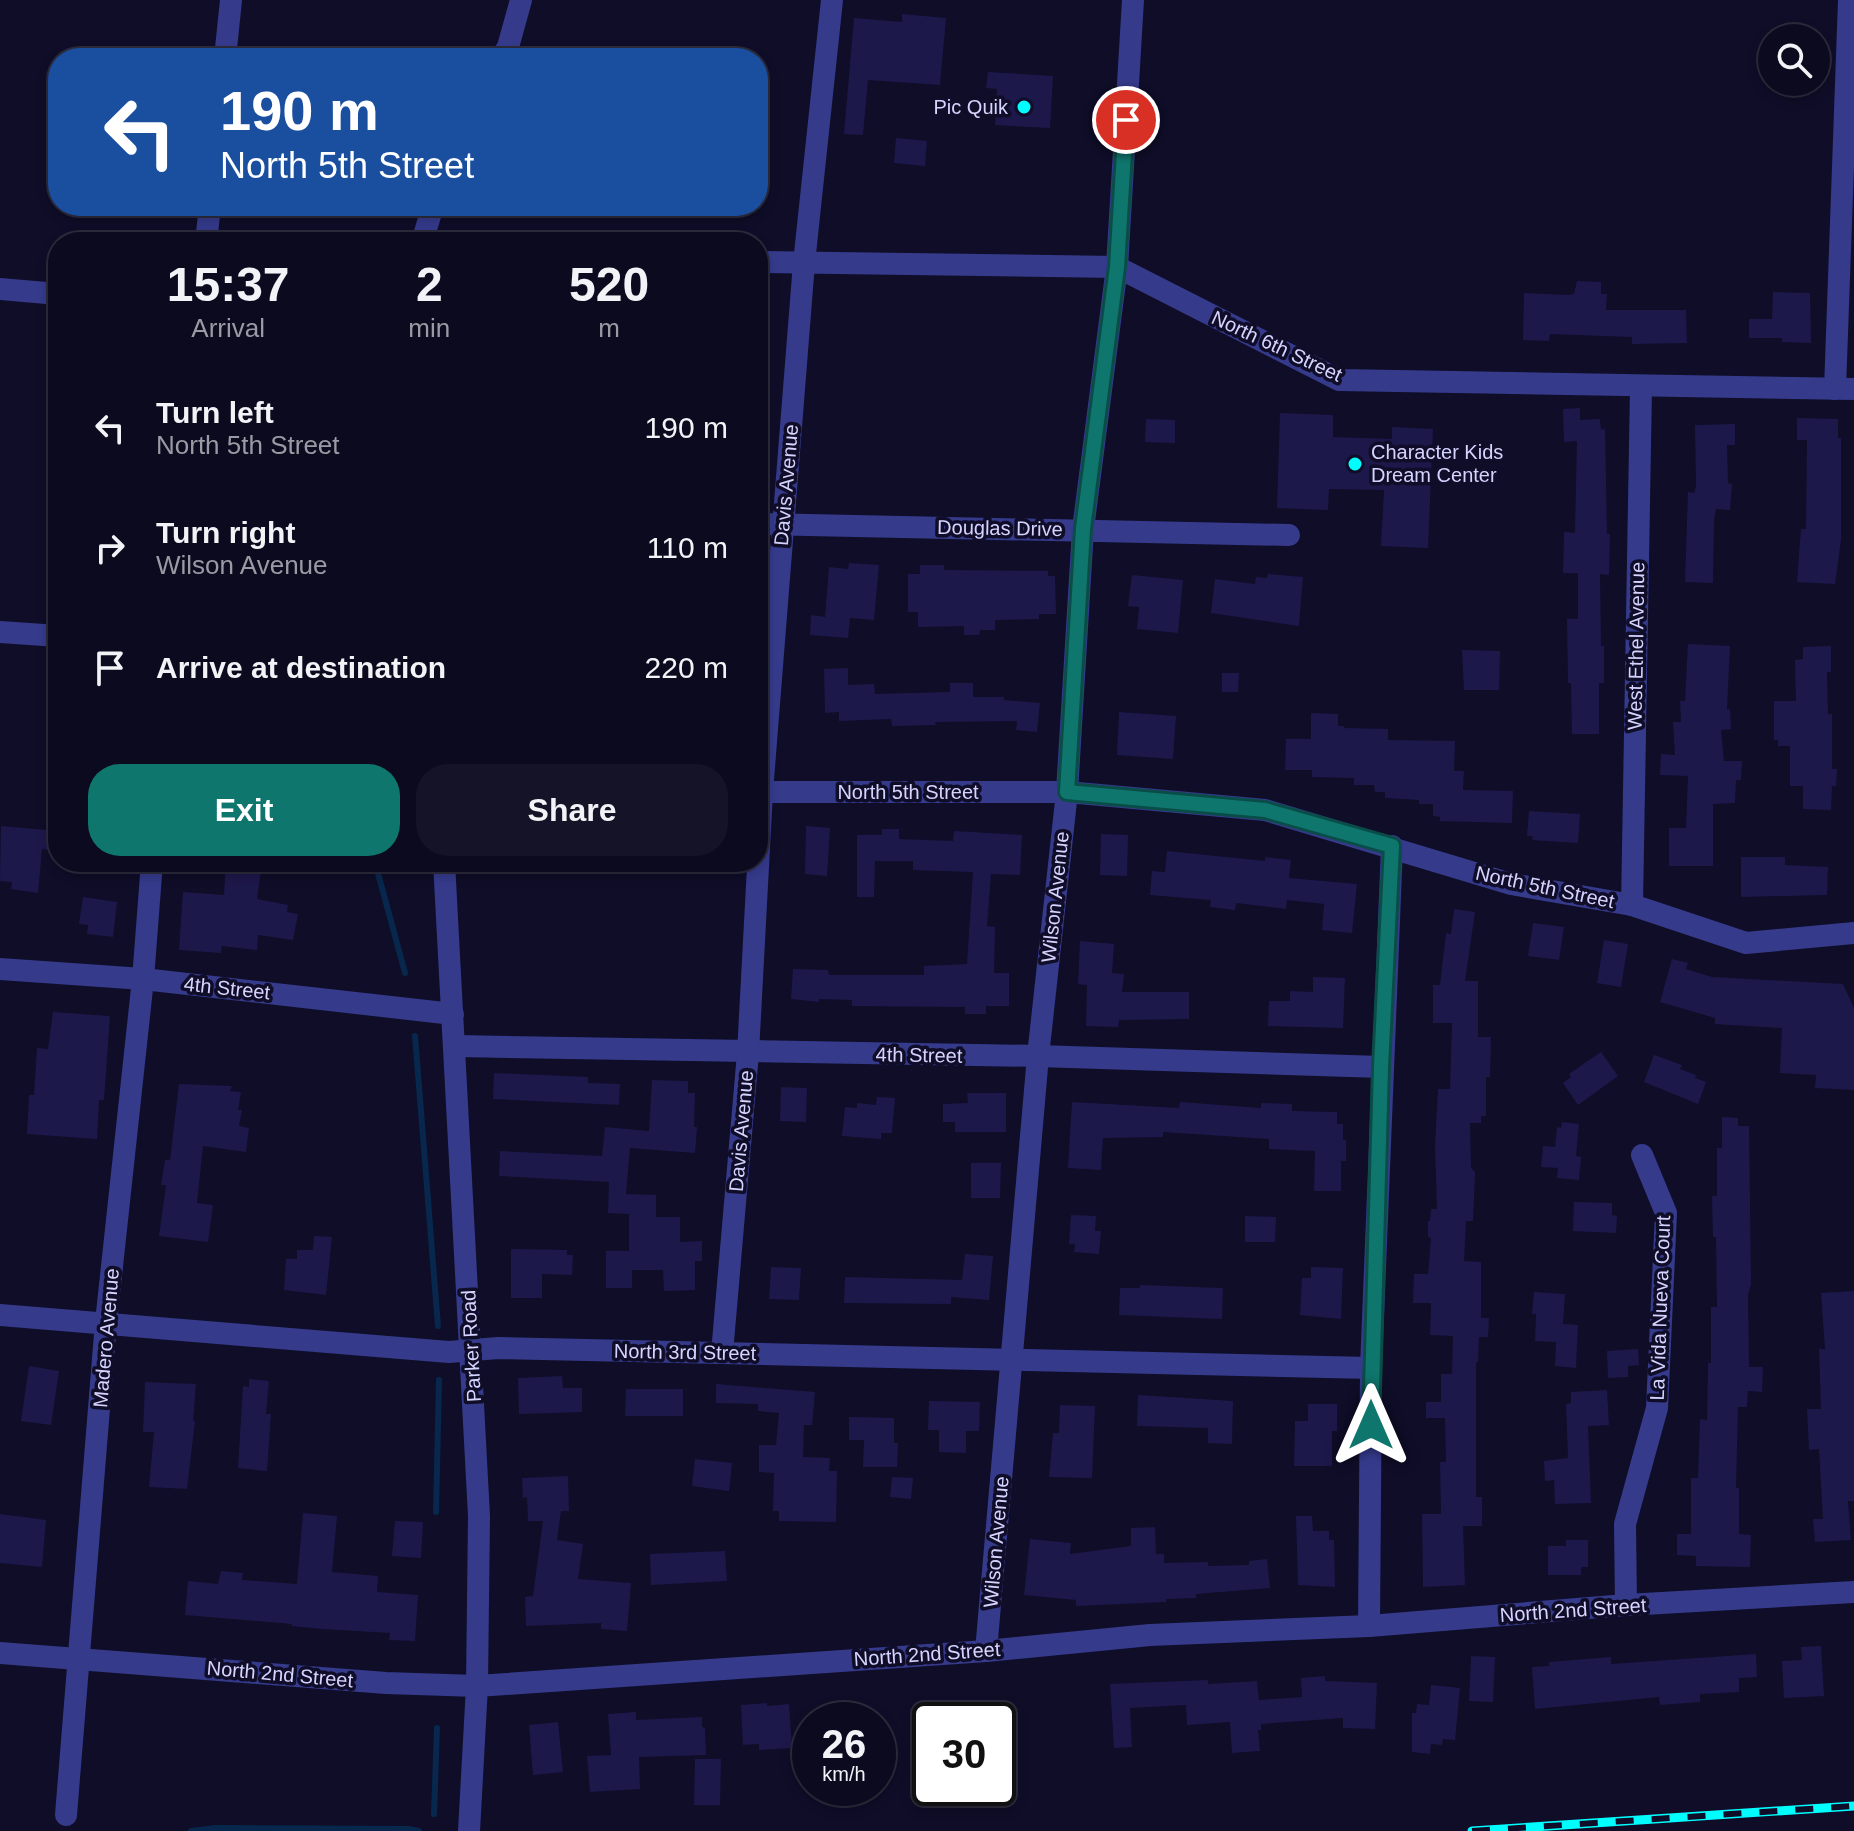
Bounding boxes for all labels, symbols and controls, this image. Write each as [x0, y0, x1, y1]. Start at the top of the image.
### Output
map controls [1758, 24, 1830, 96]
button: search [1758, 24, 1830, 96]
text: 190 m [220, 79, 379, 142]
icon: left [88, 80, 192, 184]
pin [1092, 86, 1160, 154]
place label: Pic Quik [934, 96, 1009, 118]
marker: Pic Quik [1015, 98, 1033, 116]
icon: arrive [1104, 98, 1148, 142]
text: North 5th Street [220, 145, 474, 186]
text: 15:37 [167, 258, 290, 311]
text: 2 [416, 258, 443, 311]
text: 520 [569, 258, 649, 311]
street label: North 6th Street [1208, 306, 1346, 386]
text: Arrival [191, 313, 265, 343]
text: min [408, 313, 450, 343]
text: m [598, 313, 620, 343]
text: Turn left [156, 396, 274, 429]
icon: left [88, 406, 132, 450]
text: 190 m [645, 411, 728, 444]
street label: Davis Avenue [770, 423, 802, 547]
text: North 5th Street [156, 430, 340, 460]
place label: Character Kids Dream Center [1371, 441, 1503, 486]
marker: Character Kids Dream Center [1346, 455, 1364, 473]
text: Turn right [156, 516, 295, 549]
street label: Douglas Drive [937, 516, 1063, 540]
icon: right [88, 526, 132, 570]
text: 110 m [647, 531, 728, 564]
text: Wilson Avenue [156, 550, 328, 580]
street label: West Ethel Avenue [1624, 562, 1648, 730]
icon: arrive [88, 646, 132, 690]
text: Arrive at destination [156, 651, 446, 684]
text: 220 m [645, 651, 728, 684]
button: Exit [88, 764, 400, 856]
button: Share [416, 764, 728, 856]
street label: North 5th Street [837, 781, 979, 803]
street label: Wilson Avenue [1037, 830, 1073, 964]
street label: North 5th Street [1474, 862, 1617, 913]
street label: 4th Street [183, 973, 272, 1004]
street label: 4th Street [875, 1043, 963, 1067]
street label: Davis Avenue [725, 1069, 757, 1193]
street label: La Vida Nueva Court [1646, 1215, 1674, 1401]
street label: Madero Avenue [89, 1267, 123, 1409]
street label: Parker Road [457, 1289, 485, 1403]
street label: North 3rd Street [614, 1340, 757, 1364]
position arrow [1329, 1383, 1413, 1467]
street label: Wilson Avenue [979, 1475, 1013, 1609]
street label: North 2nd Street [1499, 1594, 1647, 1626]
street label: North 2nd Street [853, 1638, 1001, 1670]
street label: North 2nd Street [206, 1657, 354, 1691]
speed limit sign: 30 [912, 1702, 1016, 1806]
text: 26 [822, 1722, 866, 1766]
text: km/h [822, 1763, 866, 1785]

